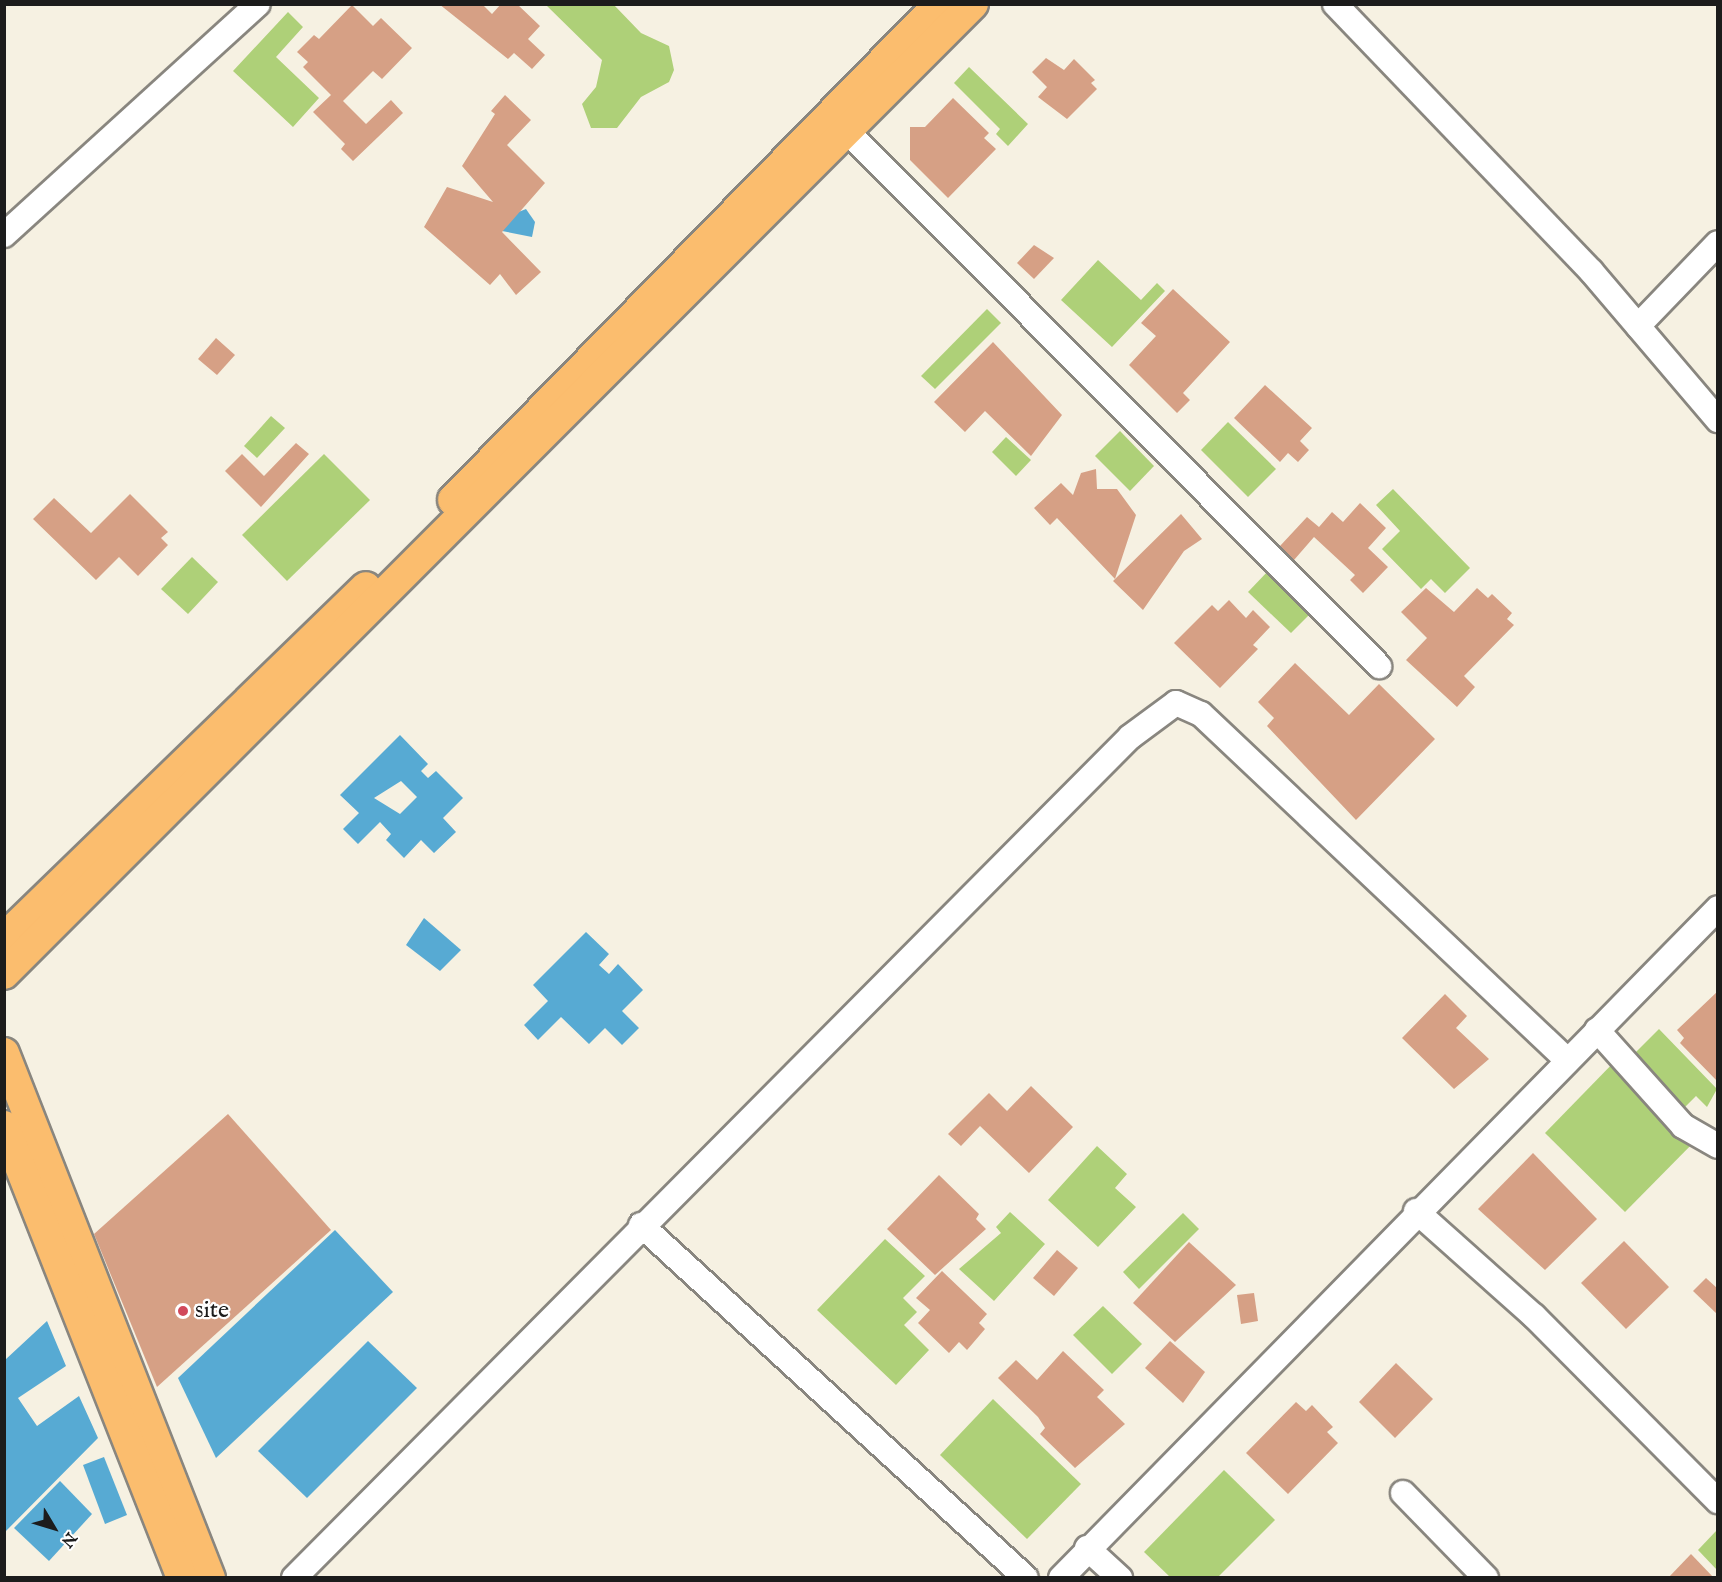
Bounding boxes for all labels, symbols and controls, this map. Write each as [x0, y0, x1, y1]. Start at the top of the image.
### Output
place label: site [195, 1297, 229, 1325]
marker: site [176, 1304, 190, 1318]
north arrow [24, 1498, 84, 1558]
text: N [56, 1527, 80, 1551]

